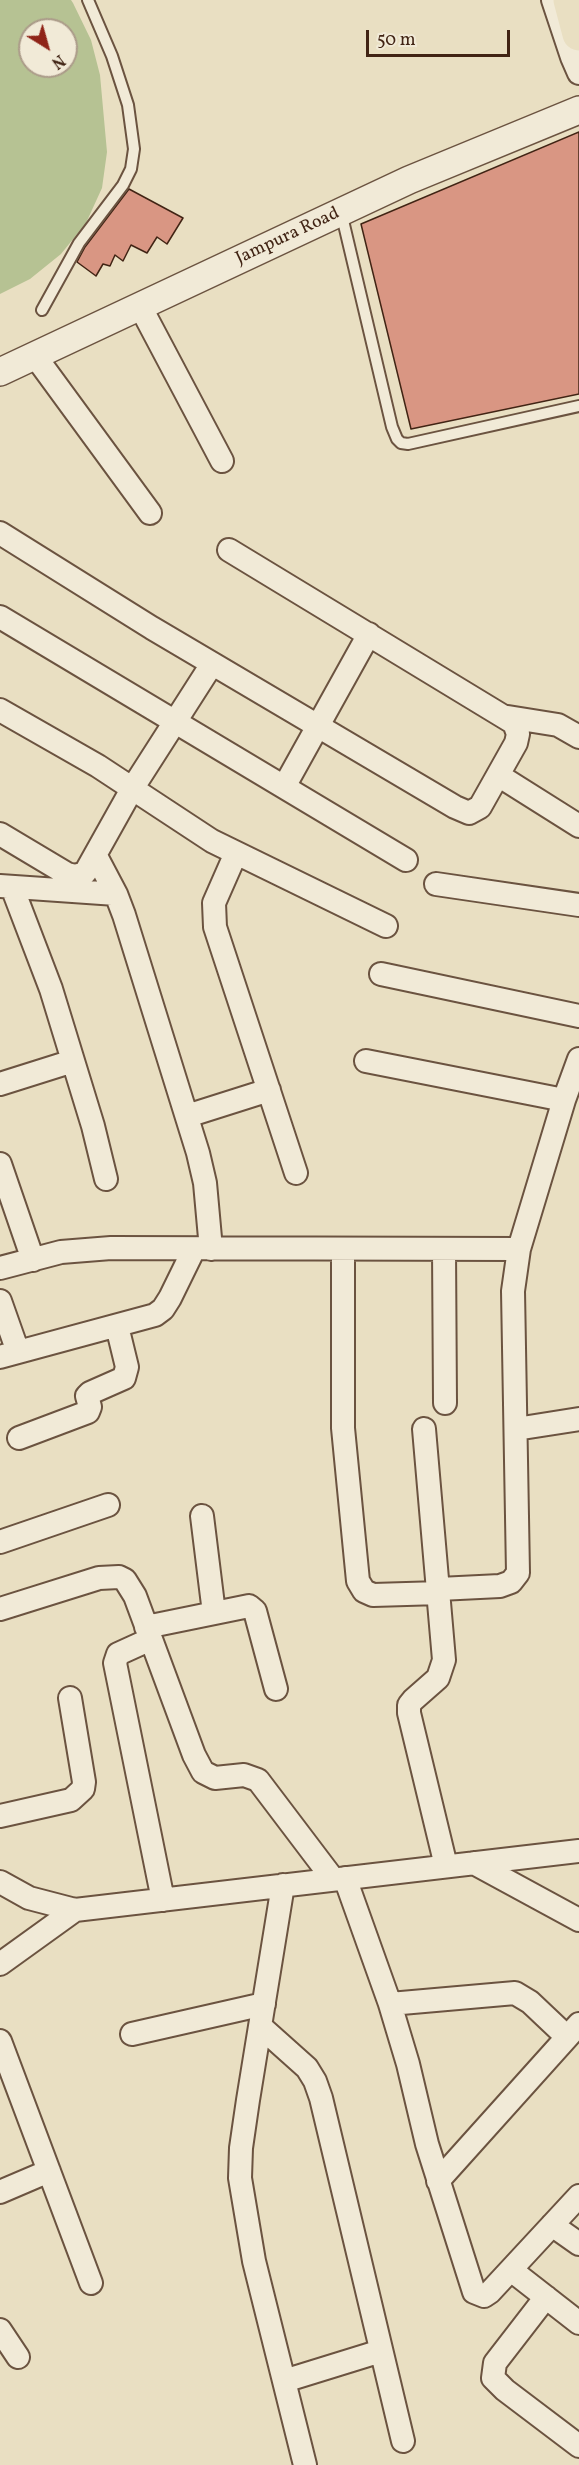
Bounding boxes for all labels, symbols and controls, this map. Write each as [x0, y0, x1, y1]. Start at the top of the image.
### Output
north arrow [18, 18, 78, 78]
scale bar [369, 18, 513, 56]
text: 50 m [377, 28, 416, 53]
text: N [46, 48, 69, 73]
street label: Jampura Road [233, 204, 343, 270]

